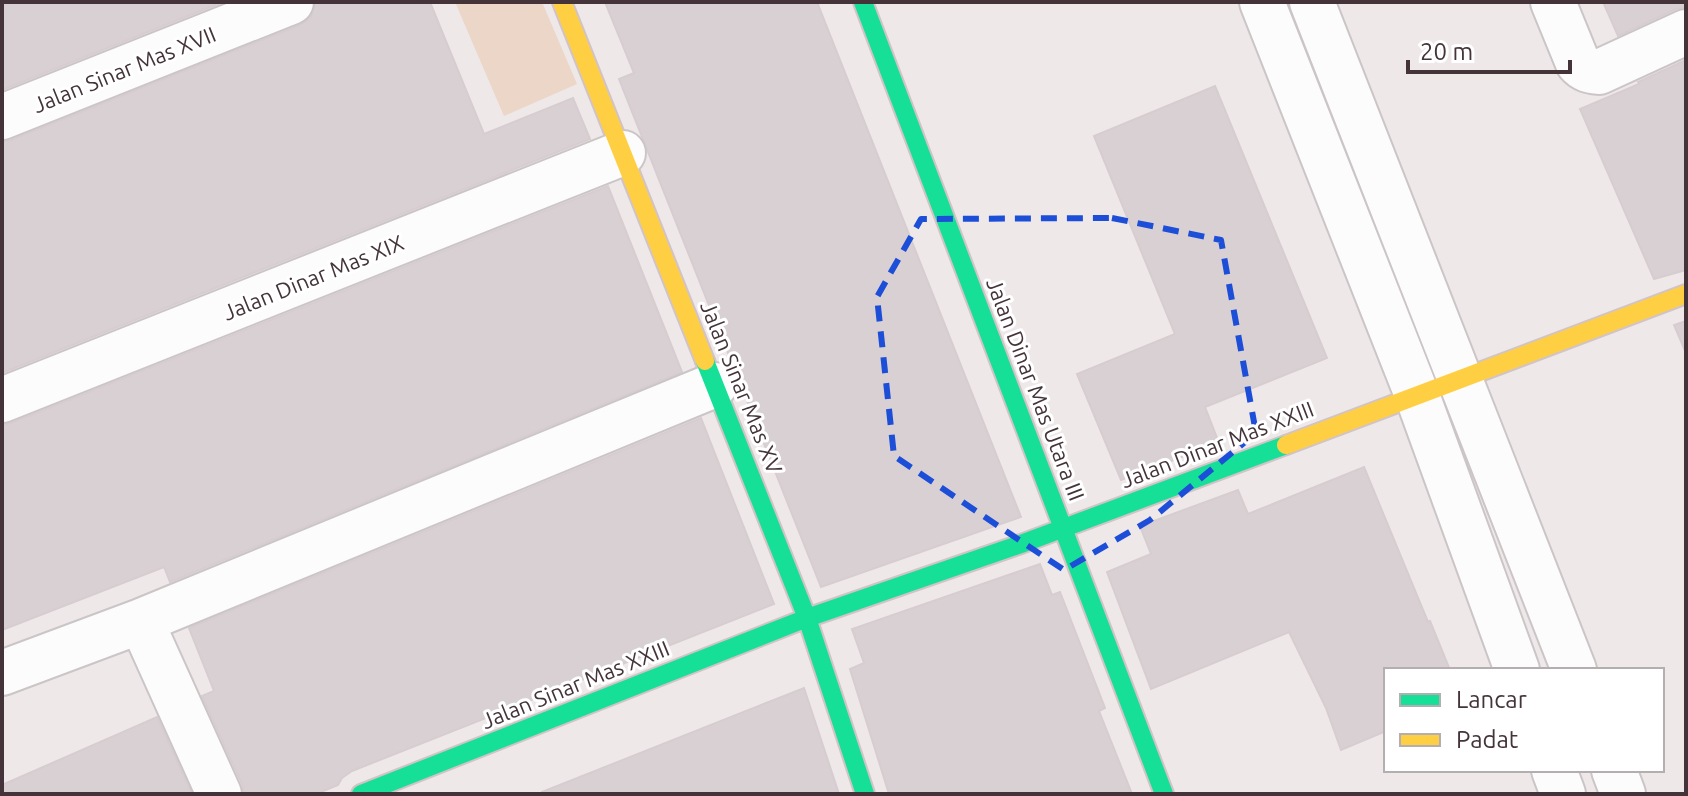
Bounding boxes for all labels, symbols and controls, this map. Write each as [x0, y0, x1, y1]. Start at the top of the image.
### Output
street label: Jalan Sinar Mas XVII [29, 21, 219, 117]
scale bar [1408, 24, 1570, 74]
text: 20 m [1420, 38, 1473, 65]
street label: Jalan Dinar Mas XIX [219, 229, 407, 325]
street label: Jalan Dinar Mas Utara III [982, 274, 1090, 504]
street label: Jalan Sinar Mas XV [696, 297, 788, 477]
street label: Jalan Dinar Mas XXIII [1117, 396, 1317, 492]
street label: Jalan Sinar Mas XXIII [477, 635, 673, 733]
legend [1384, 668, 1664, 772]
text: Lancar [1456, 686, 1527, 713]
text: Padat [1456, 726, 1519, 753]

